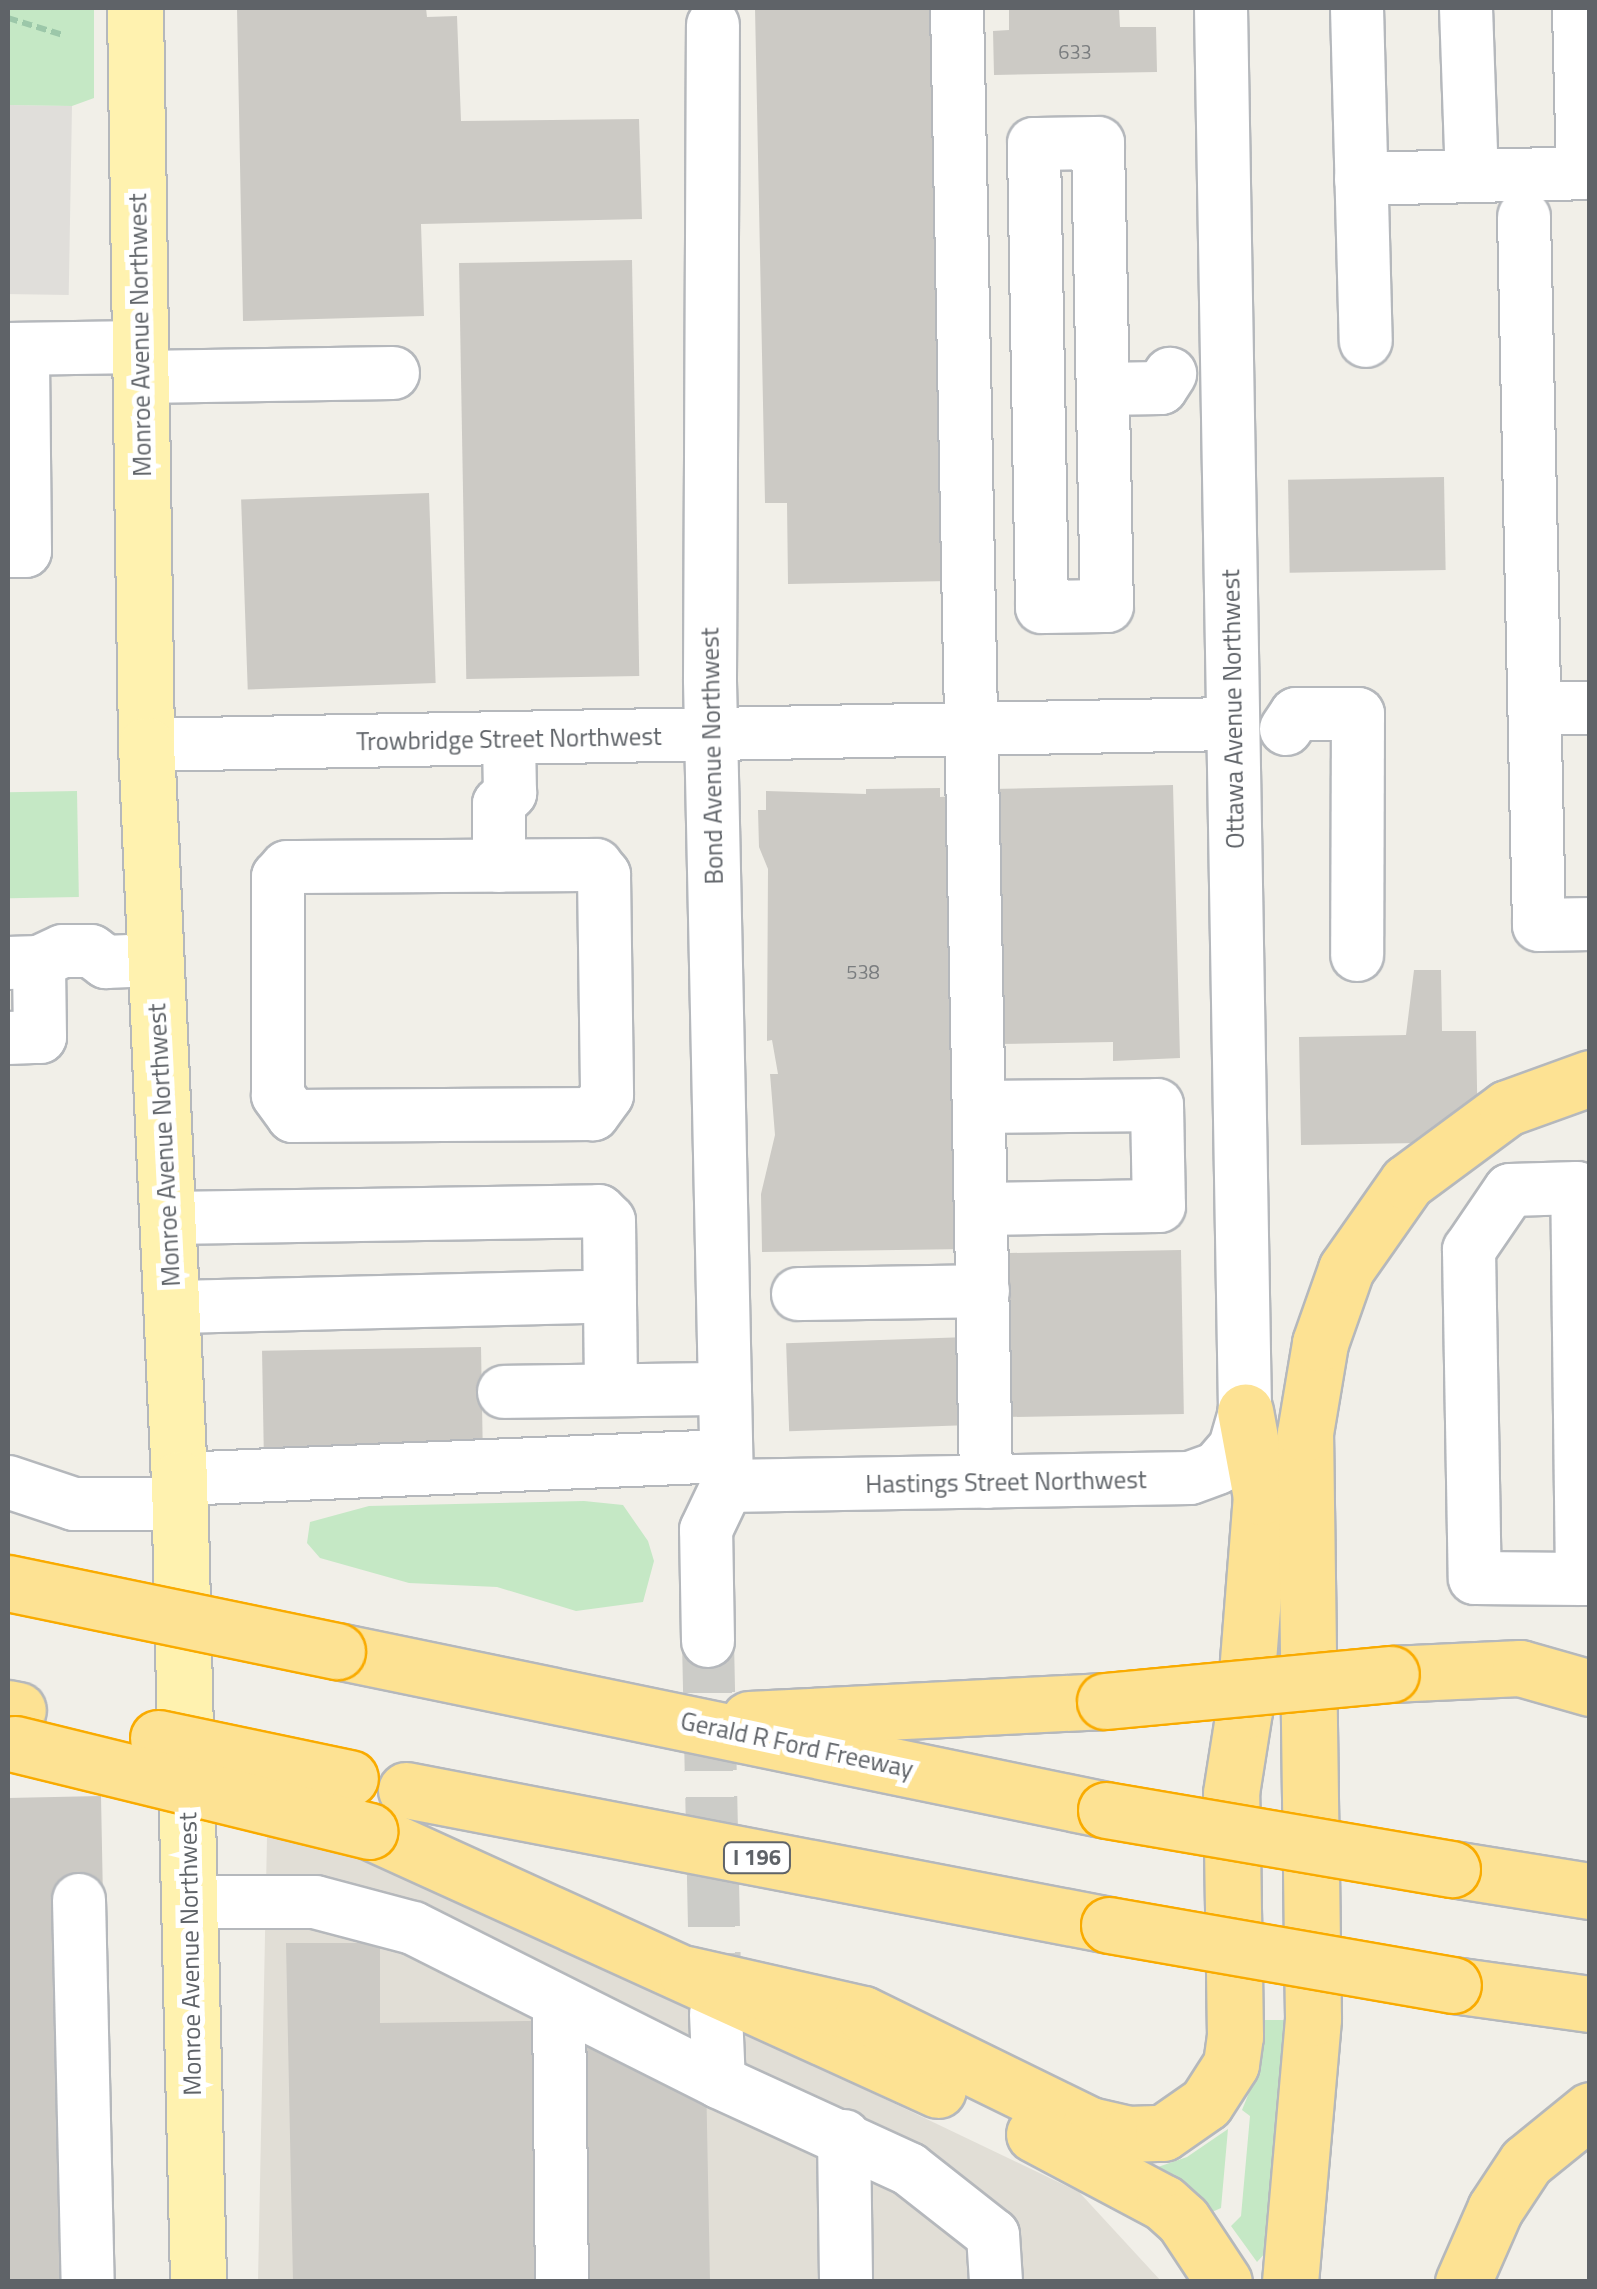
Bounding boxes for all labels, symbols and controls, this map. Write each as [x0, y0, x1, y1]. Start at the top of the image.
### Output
house number: 633 [1058, 39, 1092, 63]
street label: Monroe Avenue Northwest [123, 193, 157, 477]
street label: Ottawa Avenue Northwest [1216, 569, 1250, 849]
street label: Bond Avenue Northwest [695, 627, 729, 885]
street label: Trowbridge Street Northwest [356, 721, 662, 757]
house number: 538 [846, 959, 880, 983]
street label: Monroe Avenue Northwest [142, 1003, 186, 1287]
street label: Hastings Street Northwest [865, 1465, 1147, 1499]
street label: Gerald R Ford Freeway [678, 1706, 916, 1784]
street label: Monroe Avenue Northwest [173, 1812, 207, 2096]
road number: I 196 [722, 1841, 792, 1875]

